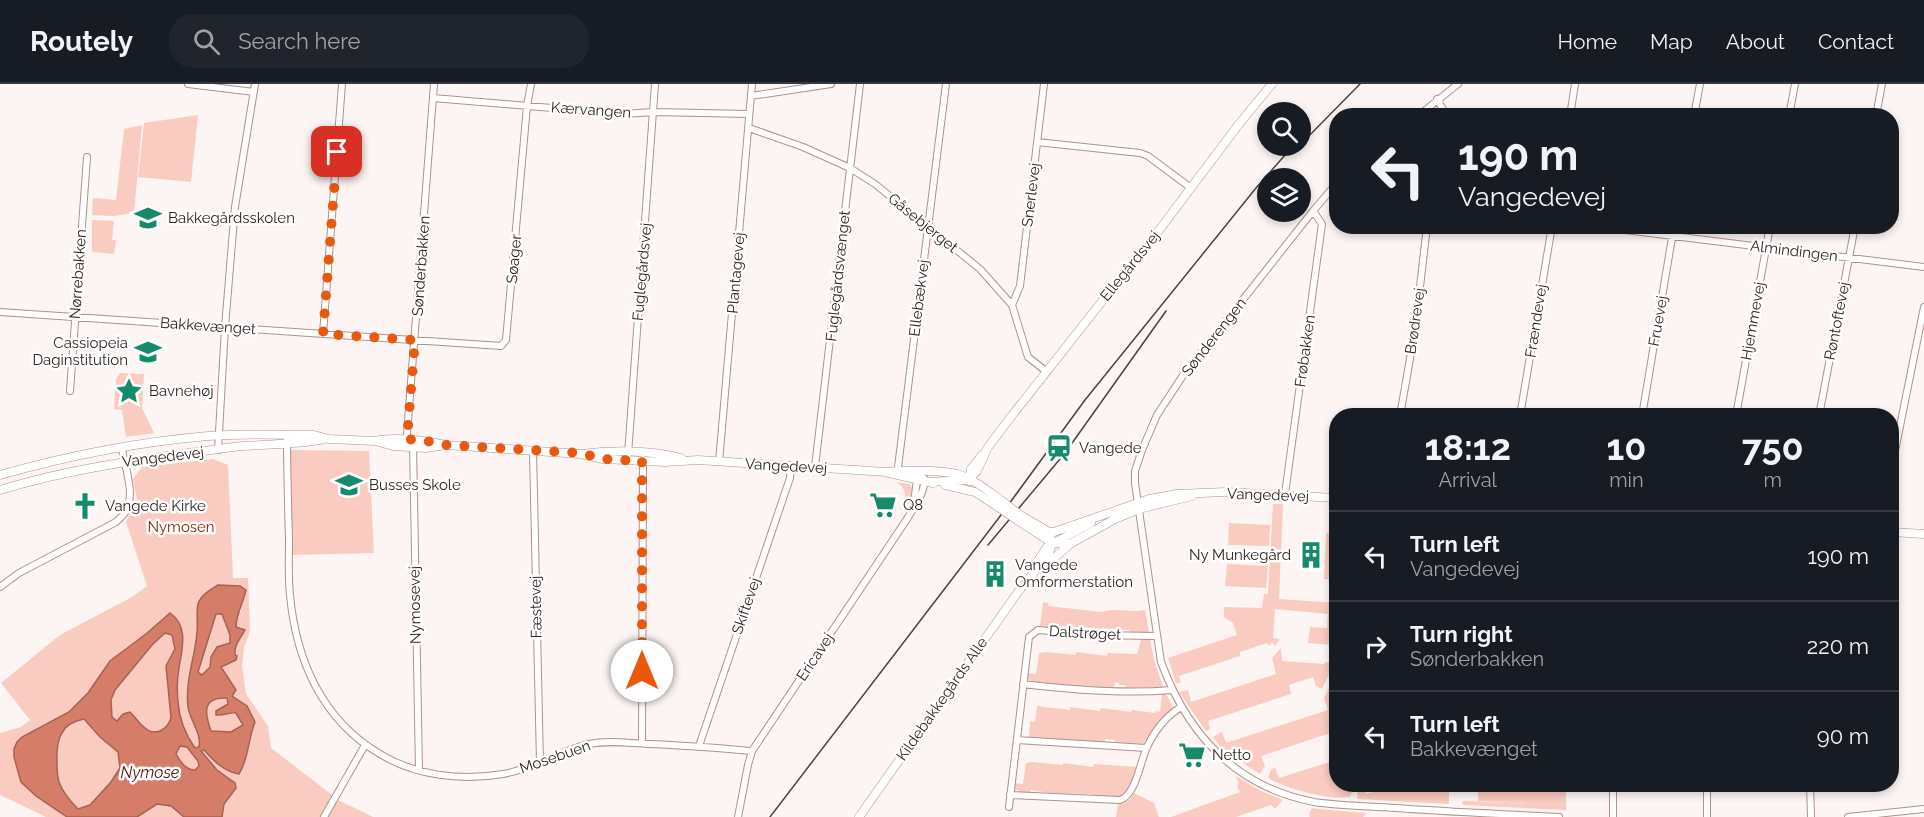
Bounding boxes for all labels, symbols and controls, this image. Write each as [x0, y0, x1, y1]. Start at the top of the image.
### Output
search box [169, 14, 589, 68]
text: Routely [30, 25, 133, 58]
icon: search [190, 25, 223, 58]
text: Search here [238, 28, 360, 54]
text: Home [1558, 29, 1617, 54]
text: Map [1650, 29, 1693, 54]
text: About [1726, 29, 1785, 54]
text: Contact [1818, 29, 1894, 54]
street label: Kærvangen [550, 98, 632, 122]
map controls [1257, 102, 1311, 222]
button: search [1257, 102, 1311, 156]
pin [311, 126, 362, 177]
text: 190 m [1458, 131, 1578, 180]
icon: left [1359, 132, 1437, 210]
icon: arrive [320, 135, 353, 168]
street label: Snerlevej [1018, 162, 1044, 228]
button: layers [1257, 168, 1311, 222]
text: Vangedevej [1458, 181, 1606, 212]
street label: Gåsebjerget [885, 189, 961, 257]
school or university icon: Bakkegårdsskolen [133, 203, 163, 233]
place label: Bakkegårdsskolen [168, 209, 295, 227]
street label: Fuglegårdsvænget [822, 209, 854, 343]
street label: Sønderbakken [409, 215, 433, 317]
street label: Fuglegårdsvej [629, 222, 655, 322]
street label: Ellegårdsvej [1096, 227, 1164, 305]
street label: Nørrebakken [66, 229, 90, 319]
street label: Plantagevej [723, 232, 749, 314]
street label: Søager [503, 233, 525, 284]
street label: Almindingen [1749, 237, 1839, 265]
street label: Ellebækvej [905, 259, 933, 337]
street label: Hjemmevej [1737, 280, 1769, 362]
street label: Røntoftevej [1821, 280, 1853, 362]
street label: Frændevej [1521, 283, 1551, 359]
street label: Brødrevej [1401, 287, 1429, 355]
street label: Sønderengen [1178, 294, 1250, 380]
street label: Fruevej [1645, 294, 1671, 348]
street label: Bakkevænget [160, 314, 256, 338]
street label: Frøbakken [1291, 314, 1319, 388]
place label: Cassiopeia Daginstitution [32, 334, 128, 369]
school or university icon: Cassiopeia Daginstitution [133, 337, 163, 367]
place icon: Bavnehøj [114, 376, 144, 406]
place label: Bavnehøj [149, 382, 214, 400]
text: 18:12 [1424, 426, 1511, 468]
text: 10 [1606, 426, 1646, 468]
text: 750 [1742, 426, 1804, 468]
station icon: Vangede [1044, 433, 1074, 463]
place label: Vangede [1079, 439, 1142, 457]
street label: Vangedevej [121, 443, 205, 471]
street label: Vangedevej [744, 455, 828, 477]
text: Arrival [1438, 468, 1497, 492]
text: min [1609, 468, 1644, 492]
text: m [1763, 468, 1782, 492]
school or university icon: Busses Skole [334, 470, 364, 500]
place label: Busses Skole [369, 476, 461, 494]
street label: Vangedevej [1227, 485, 1309, 505]
supermarket icon: Q8 [868, 490, 898, 520]
church icon: Vangede Kirke [70, 491, 100, 521]
place label: Q8 [903, 496, 923, 514]
place label: Vangede Kirke [105, 497, 206, 515]
park label: Nymosen [147, 518, 215, 536]
text: Turn left [1410, 531, 1500, 557]
building icon: Ny Munkegård [1296, 540, 1326, 570]
icon: left [1359, 540, 1392, 573]
text: 190 m [1807, 543, 1869, 569]
place label: Ny Munkegård [1189, 546, 1291, 564]
place label: Vangede Omformerstation [1015, 556, 1133, 591]
text: Vangedevej [1410, 557, 1520, 581]
building icon: Vangede Omformerstation [980, 559, 1010, 589]
street label: Nymosevej [405, 566, 425, 644]
street label: Skiftevej [728, 575, 764, 637]
street label: Fæstevej [526, 576, 546, 638]
text: Turn right [1410, 621, 1513, 647]
street label: Dalstrøget [1048, 622, 1122, 644]
street label: Ericavej [793, 630, 837, 684]
icon: right [1359, 630, 1392, 663]
text: 220 m [1807, 633, 1869, 659]
street label: Kildebakkegårds Alle [893, 634, 991, 764]
position arrow [610, 639, 674, 703]
text: Sønderbakken [1410, 647, 1544, 671]
text: Turn left [1410, 711, 1500, 737]
icon: left [1359, 720, 1392, 753]
text: 90 m [1817, 723, 1869, 749]
street label: Mosebuen [517, 736, 593, 778]
text: Bakkevænget [1410, 737, 1538, 761]
supermarket icon: Netto [1177, 740, 1207, 770]
place label: Netto [1212, 746, 1251, 764]
water label: Nymose [121, 763, 180, 782]

